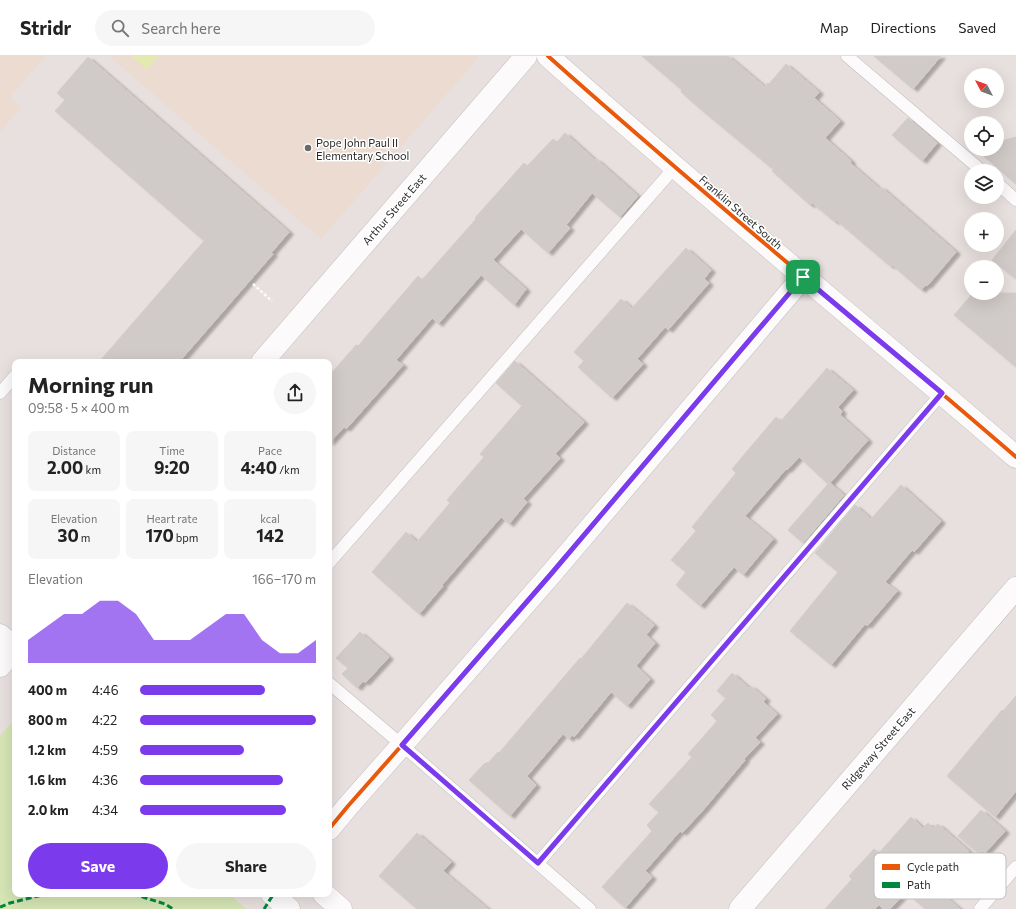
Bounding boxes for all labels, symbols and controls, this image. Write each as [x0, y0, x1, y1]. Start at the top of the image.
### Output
search box [95, 10, 375, 46]
text: Stridr [20, 16, 71, 39]
icon: search [109, 17, 131, 39]
text: Search here [141, 19, 221, 37]
text: Map [820, 19, 849, 36]
text: Directions [871, 19, 936, 36]
text: Saved [958, 19, 996, 36]
north arrow [964, 68, 1004, 108]
map controls [964, 68, 1004, 300]
button: locate [964, 116, 1004, 156]
place label: Pope John Paul II Elementary School [316, 136, 409, 162]
marker: Pope John Paul II Elementary School [303, 143, 313, 153]
button: layers [964, 164, 1004, 204]
street label: Arthur Street East [359, 170, 429, 247]
street label: Franklin Street South [697, 172, 785, 252]
button: + [964, 212, 1004, 252]
pin [786, 260, 820, 294]
button: − [964, 260, 1004, 300]
icon: arrive [792, 266, 814, 288]
text: Morning run [28, 371, 154, 398]
button: share [274, 372, 316, 414]
text: 09:58 · 5 × 400 m [28, 400, 129, 416]
text: Distance [52, 444, 96, 457]
text: Time [159, 444, 185, 457]
text: Pace [258, 444, 282, 457]
text: 2.00 [47, 457, 83, 478]
text: 9:20 [154, 457, 190, 478]
text: 4:40 [240, 457, 277, 478]
text: km [83, 463, 101, 476]
text: /km [277, 463, 300, 476]
text: Elevation [51, 512, 97, 525]
text: Heart rate [146, 512, 198, 525]
text: kcal [260, 512, 280, 525]
text: 30 [58, 525, 79, 546]
text: 170 [146, 525, 174, 546]
text: 142 [256, 525, 284, 546]
text: m [79, 531, 90, 544]
text: bpm [174, 531, 198, 544]
text: Elevation [28, 571, 83, 587]
text: 166–170 m [252, 571, 316, 587]
text: 400 m [28, 682, 67, 698]
text: 4:46 [92, 682, 119, 698]
street label: Ridgeway Street East [839, 704, 918, 792]
text: 800 m [28, 712, 67, 728]
text: 4:22 [92, 712, 117, 728]
text: 1.2 km [28, 742, 66, 758]
text: 4:59 [92, 742, 118, 758]
text: 1.6 km [28, 772, 66, 788]
text: 4:36 [92, 772, 118, 788]
text: 2.0 km [28, 802, 69, 818]
text: 4:34 [92, 802, 118, 818]
button: Save [28, 843, 168, 889]
button: Share [176, 843, 316, 889]
legend [874, 853, 1006, 899]
text: Cycle path [907, 860, 959, 873]
text: Path [907, 878, 930, 891]

